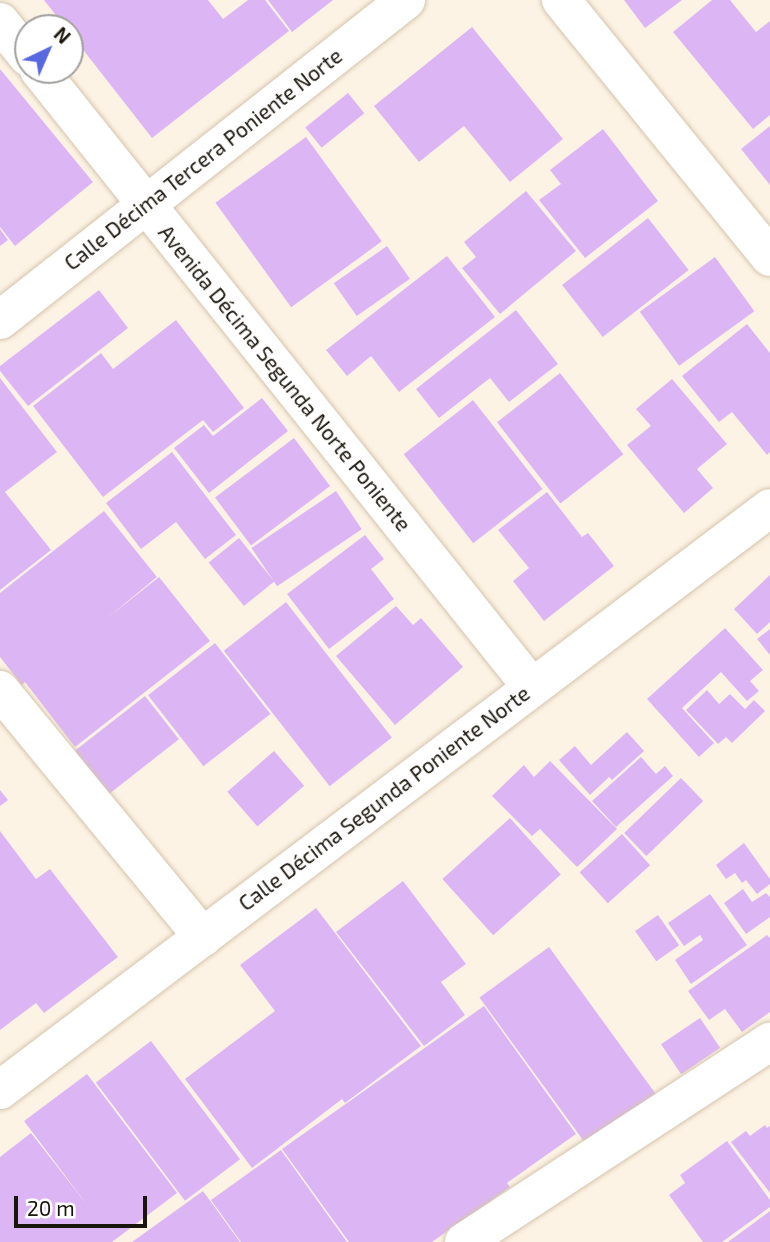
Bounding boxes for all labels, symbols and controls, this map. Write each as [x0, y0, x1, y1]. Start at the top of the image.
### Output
north arrow [14, 14, 84, 84]
text: N [50, 22, 75, 48]
street label: Calle Décima Tercera Poniente Norte [59, 43, 347, 275]
street label: Avenida Décima Segunda Norte Poniente [154, 220, 416, 536]
street label: Calle Décima Segunda Poniente Norte [234, 680, 534, 916]
scale bar [18, 1182, 150, 1226]
text: 20 m [27, 1195, 75, 1220]

